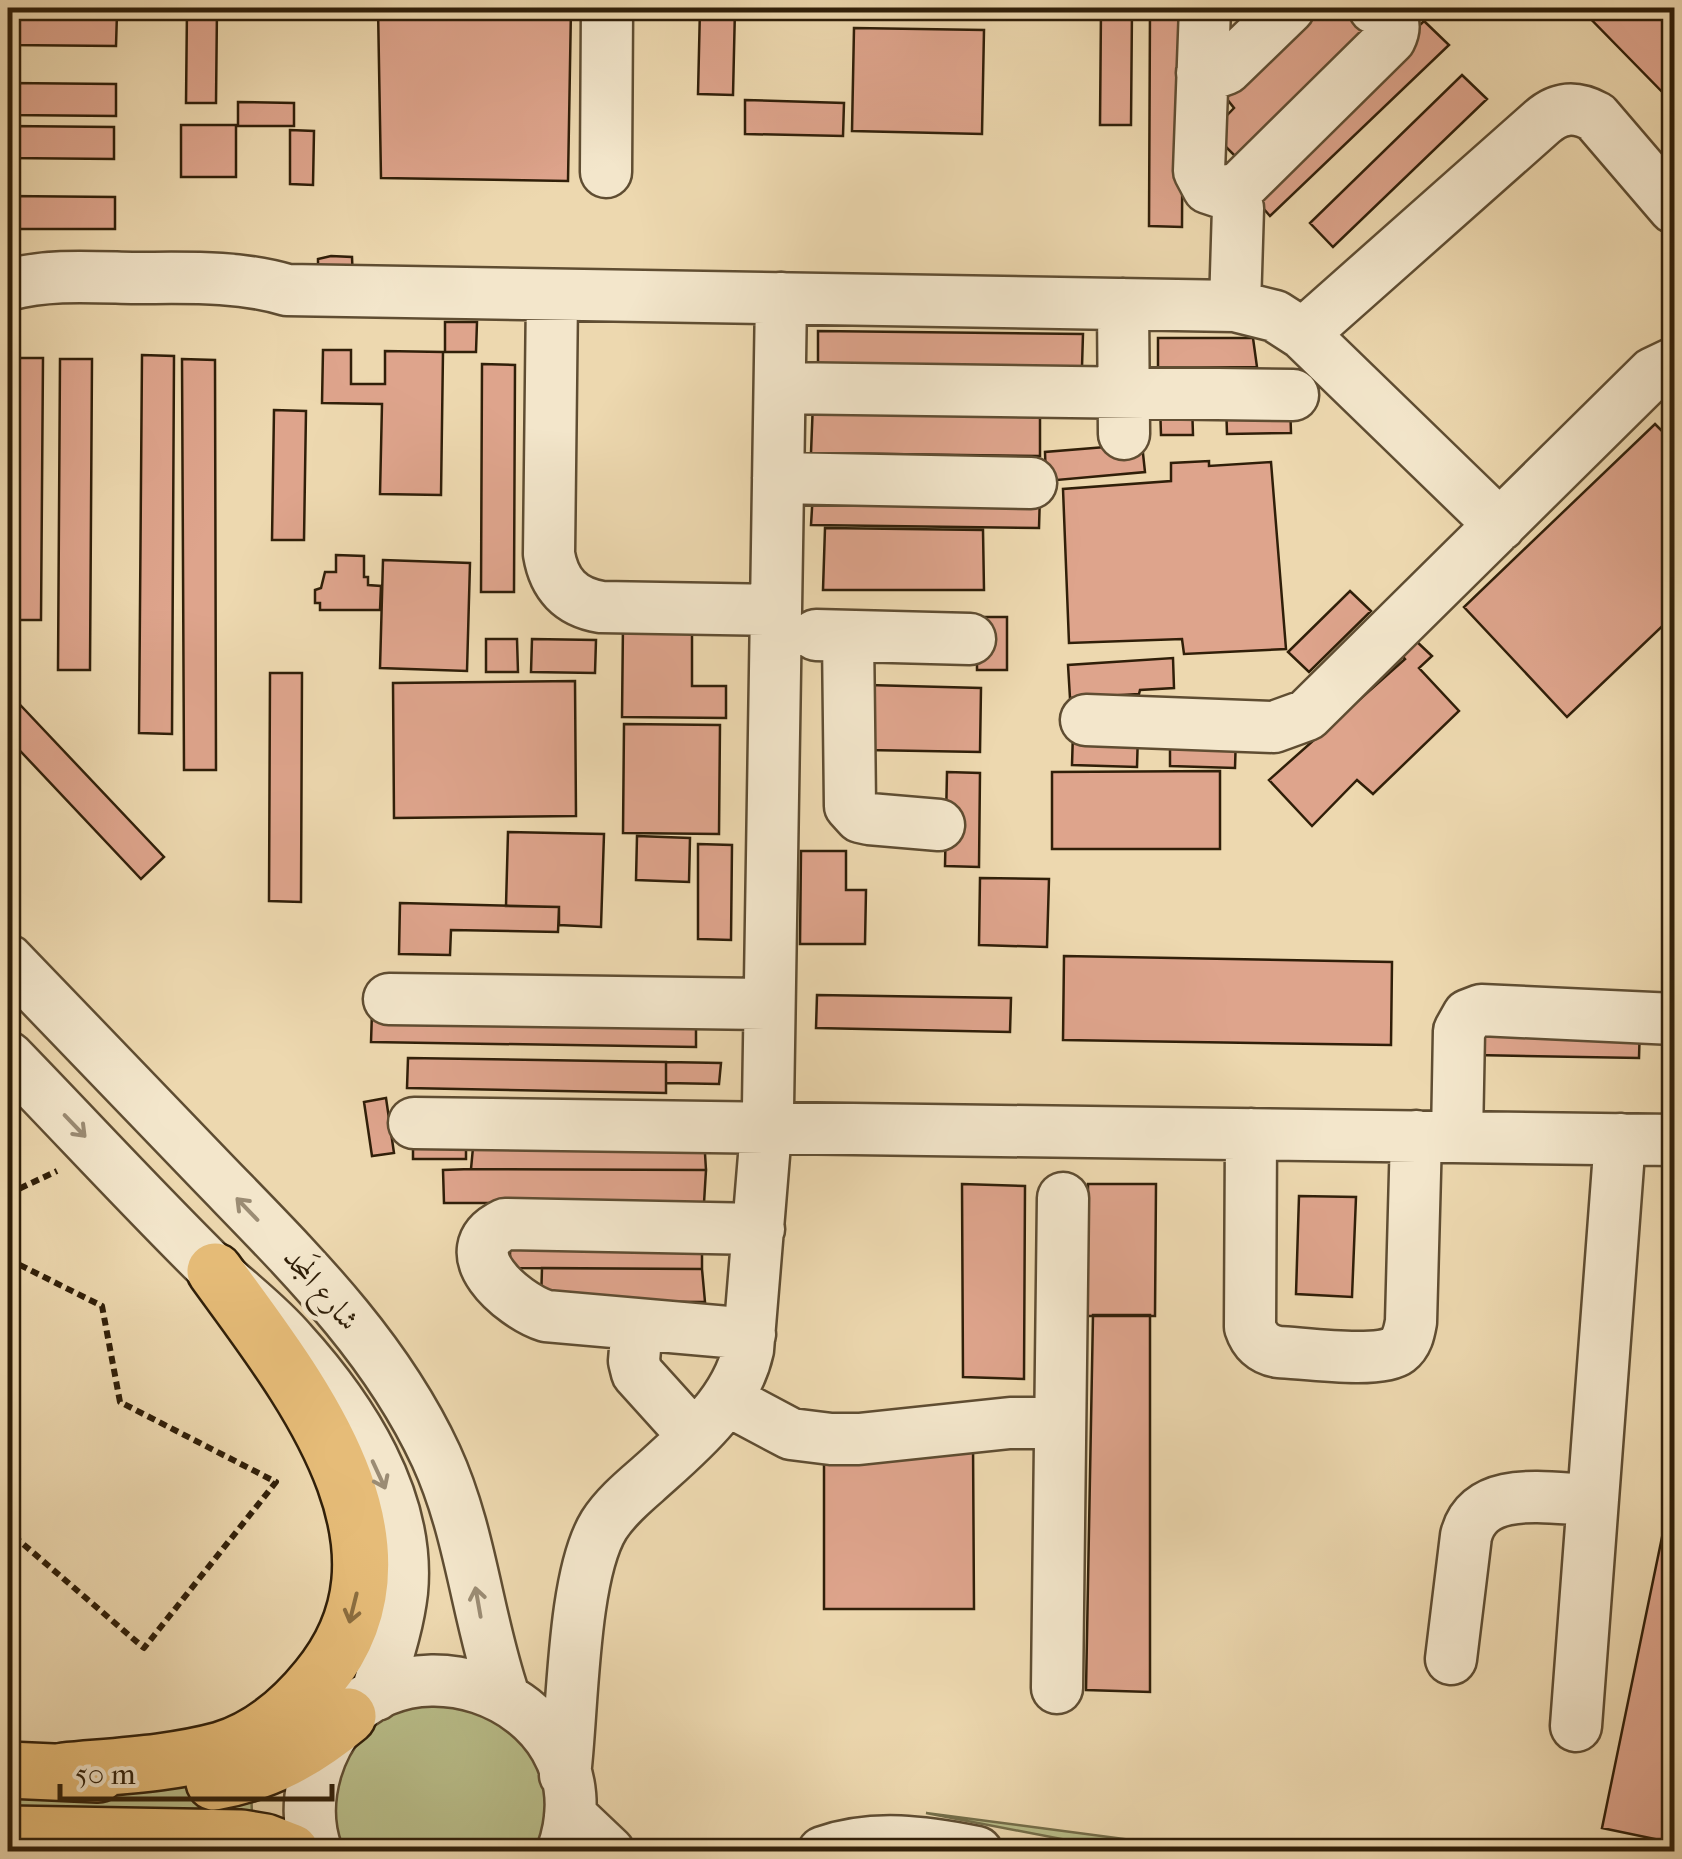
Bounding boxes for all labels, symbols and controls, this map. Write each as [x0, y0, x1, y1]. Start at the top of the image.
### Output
one-way arrow [63, 1114, 87, 1138]
one-way arrow [236, 1197, 260, 1221]
street label: شارع المَجد [270, 1237, 370, 1342]
one-way arrow [371, 1459, 389, 1490]
one-way arrow [468, 1587, 487, 1619]
one-way arrow [343, 1591, 361, 1623]
scale bar [60, 1739, 332, 1801]
text: 50 m [75, 1757, 136, 1792]

